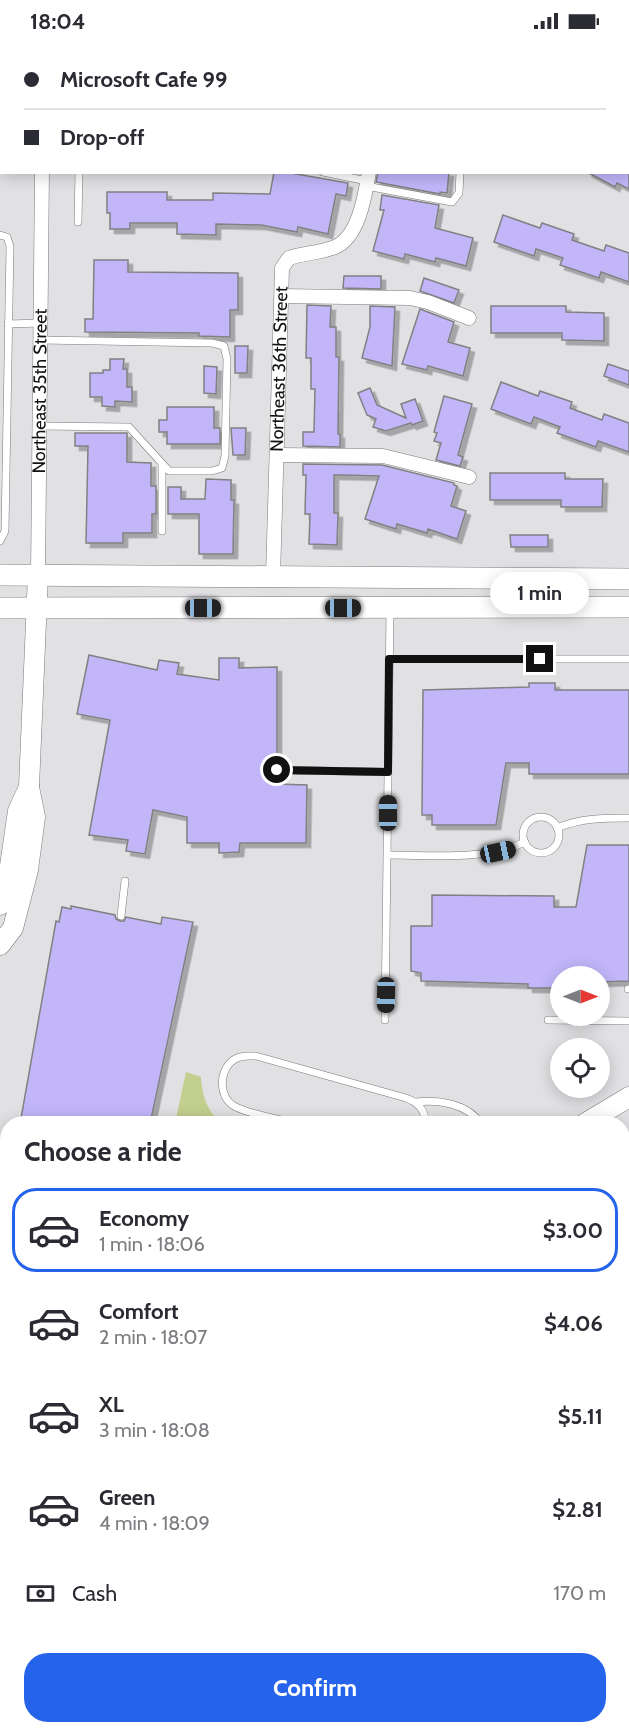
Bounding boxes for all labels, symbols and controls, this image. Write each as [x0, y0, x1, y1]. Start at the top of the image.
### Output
text: 18:04 [30, 8, 85, 35]
text: Microsoft Cafe 99 [60, 66, 227, 93]
text: Drop-off [60, 124, 144, 151]
street label: Northeast 36th Street [266, 286, 292, 452]
street label: Northeast 35th Street [28, 308, 52, 474]
callout: 1 min [490, 572, 590, 614]
text: 1 min [517, 581, 562, 605]
car [185, 599, 221, 617]
car [325, 599, 361, 617]
route end [526, 645, 553, 672]
route start [263, 756, 290, 783]
car [379, 795, 397, 831]
car [479, 839, 517, 865]
north arrow [550, 966, 610, 1026]
map controls [550, 966, 610, 1098]
car [377, 977, 395, 1013]
button: locate [550, 1038, 610, 1098]
text: Choose a ride [24, 1135, 182, 1168]
icon: car [27, 1203, 81, 1257]
text: Economy [99, 1205, 189, 1232]
text: $3.00 [543, 1217, 603, 1244]
text: 1 min · 18:06 [99, 1232, 205, 1256]
icon: car [27, 1296, 81, 1350]
text: Comfort [99, 1298, 178, 1325]
text: $4.06 [544, 1310, 603, 1337]
text: 2 min · 18:07 [99, 1325, 207, 1349]
icon: car [27, 1389, 81, 1443]
text: XL [99, 1391, 124, 1418]
text: $5.11 [558, 1403, 603, 1430]
text: 3 min · 18:08 [99, 1418, 210, 1442]
icon: car [27, 1482, 81, 1536]
text: Green [99, 1484, 155, 1511]
text: $2.81 [552, 1496, 603, 1523]
text: 4 min · 18:09 [99, 1511, 210, 1535]
icon: cash [24, 1577, 57, 1610]
text: Cash [72, 1580, 117, 1607]
text: 170 m [554, 1581, 606, 1605]
button: Confirm [24, 1653, 606, 1722]

